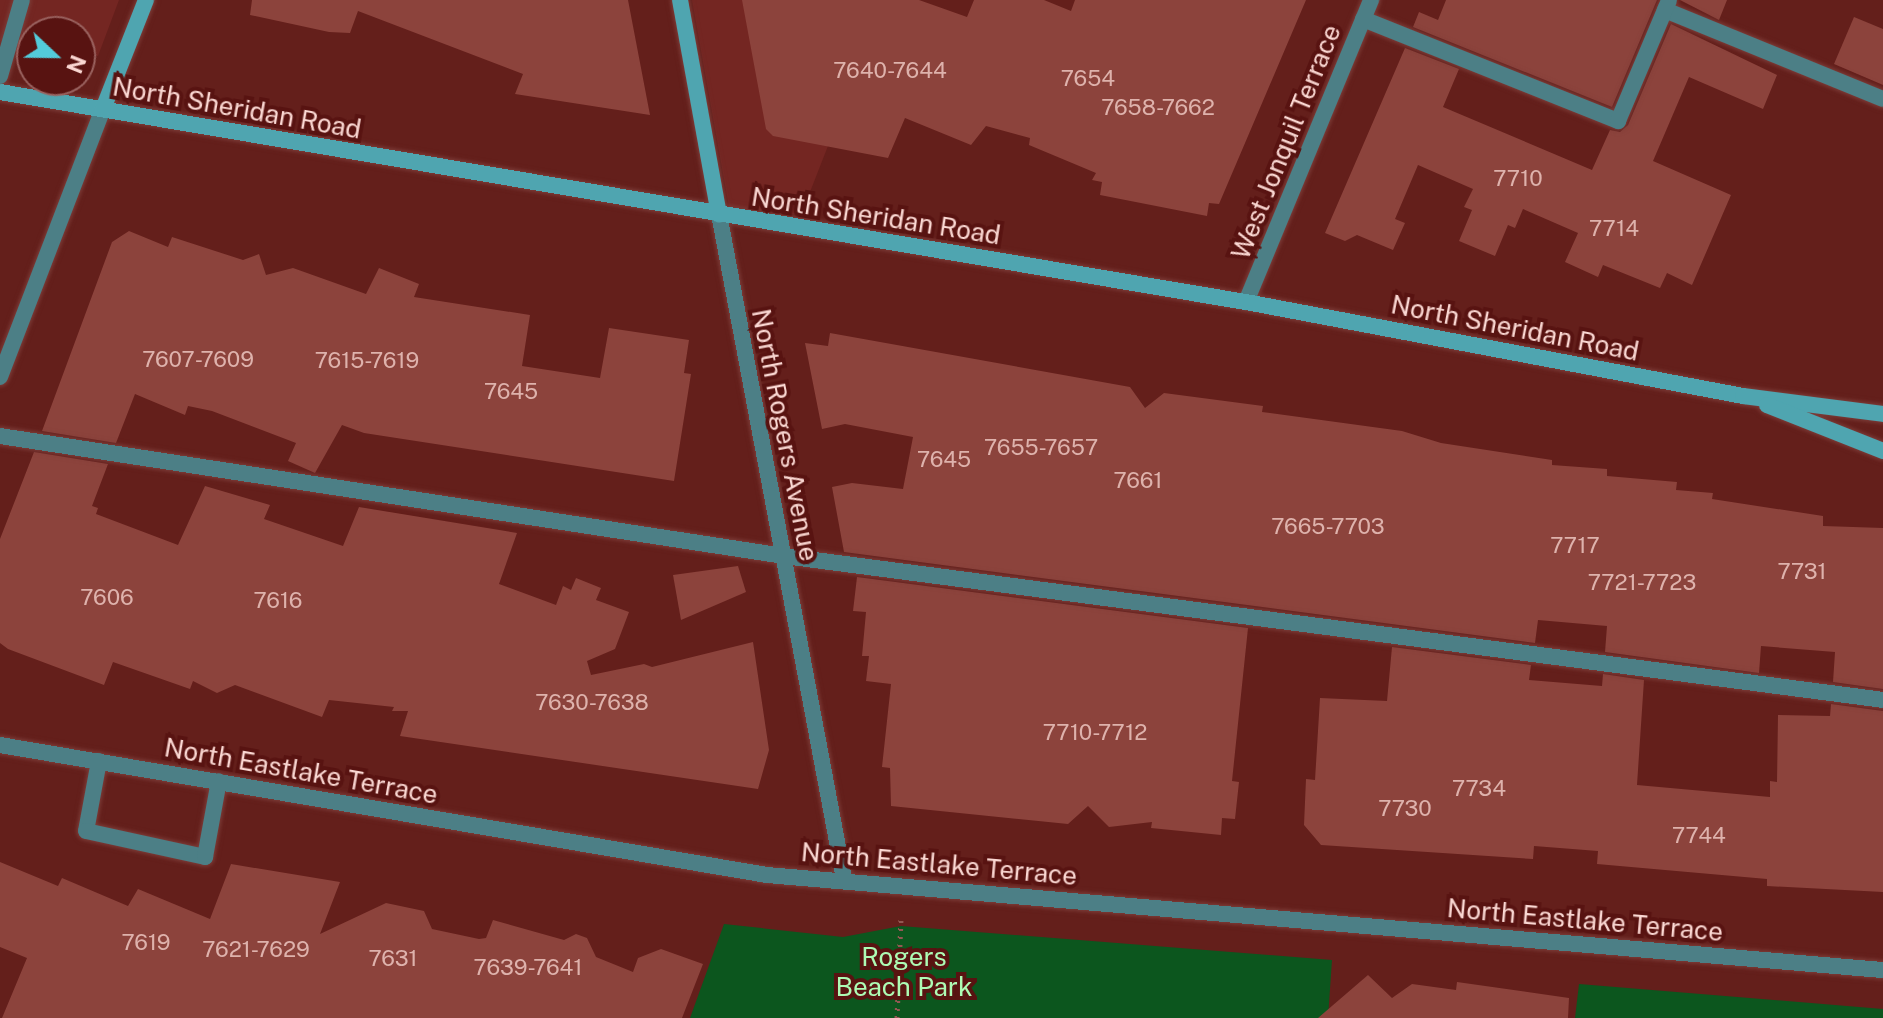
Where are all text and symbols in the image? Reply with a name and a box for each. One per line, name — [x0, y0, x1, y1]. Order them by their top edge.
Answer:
north arrow — [16, 16, 96, 96]
street label: West Jonquil Terrace — [1225, 20, 1347, 264]
text: N — [61, 51, 92, 77]
house number: 7640-7644 — [833, 58, 947, 84]
house number: 7654 — [1061, 66, 1115, 92]
street label: North Sheridan Road — [110, 71, 364, 145]
house number: 7658-7662 — [1101, 95, 1215, 121]
house number: 7710 — [1493, 166, 1543, 192]
street label: North Sheridan Road — [749, 181, 1003, 251]
house number: 7714 — [1589, 216, 1639, 242]
street label: North Sheridan Road — [1388, 289, 1642, 367]
street label: North Rogers Avenue — [745, 306, 825, 564]
house number: 7607-7609 — [142, 347, 254, 373]
house number: 7615-7619 — [315, 348, 419, 374]
house number: 7645 — [484, 379, 538, 405]
house number: 7655-7657 — [984, 435, 1098, 461]
house number: 7645 — [917, 447, 971, 473]
house number: 7661 — [1114, 468, 1162, 494]
house number: 7665-7703 — [1271, 514, 1385, 540]
house number: 7717 — [1550, 533, 1600, 559]
house number: 7731 — [1777, 559, 1827, 585]
house number: 7721-7723 — [1588, 570, 1696, 596]
house number: 7606 — [80, 585, 134, 611]
house number: 7616 — [253, 588, 303, 614]
house number: 7630-7638 — [535, 690, 649, 716]
house number: 7710-7712 — [1043, 720, 1147, 746]
street label: North Eastlake Terrace — [162, 732, 440, 810]
house number: 7734 — [1452, 776, 1506, 802]
house number: 7730 — [1378, 796, 1432, 822]
house number: 7744 — [1672, 823, 1726, 849]
street label: North Eastlake Terrace — [800, 836, 1078, 892]
street label: North Eastlake Terrace — [1446, 892, 1724, 948]
house number: 7619 — [121, 930, 171, 956]
house number: 7621-7629 — [202, 937, 310, 963]
park label: Rogers Beach Park — [835, 941, 973, 1002]
house number: 7631 — [368, 946, 418, 972]
house number: 7639-7641 — [474, 955, 582, 981]

